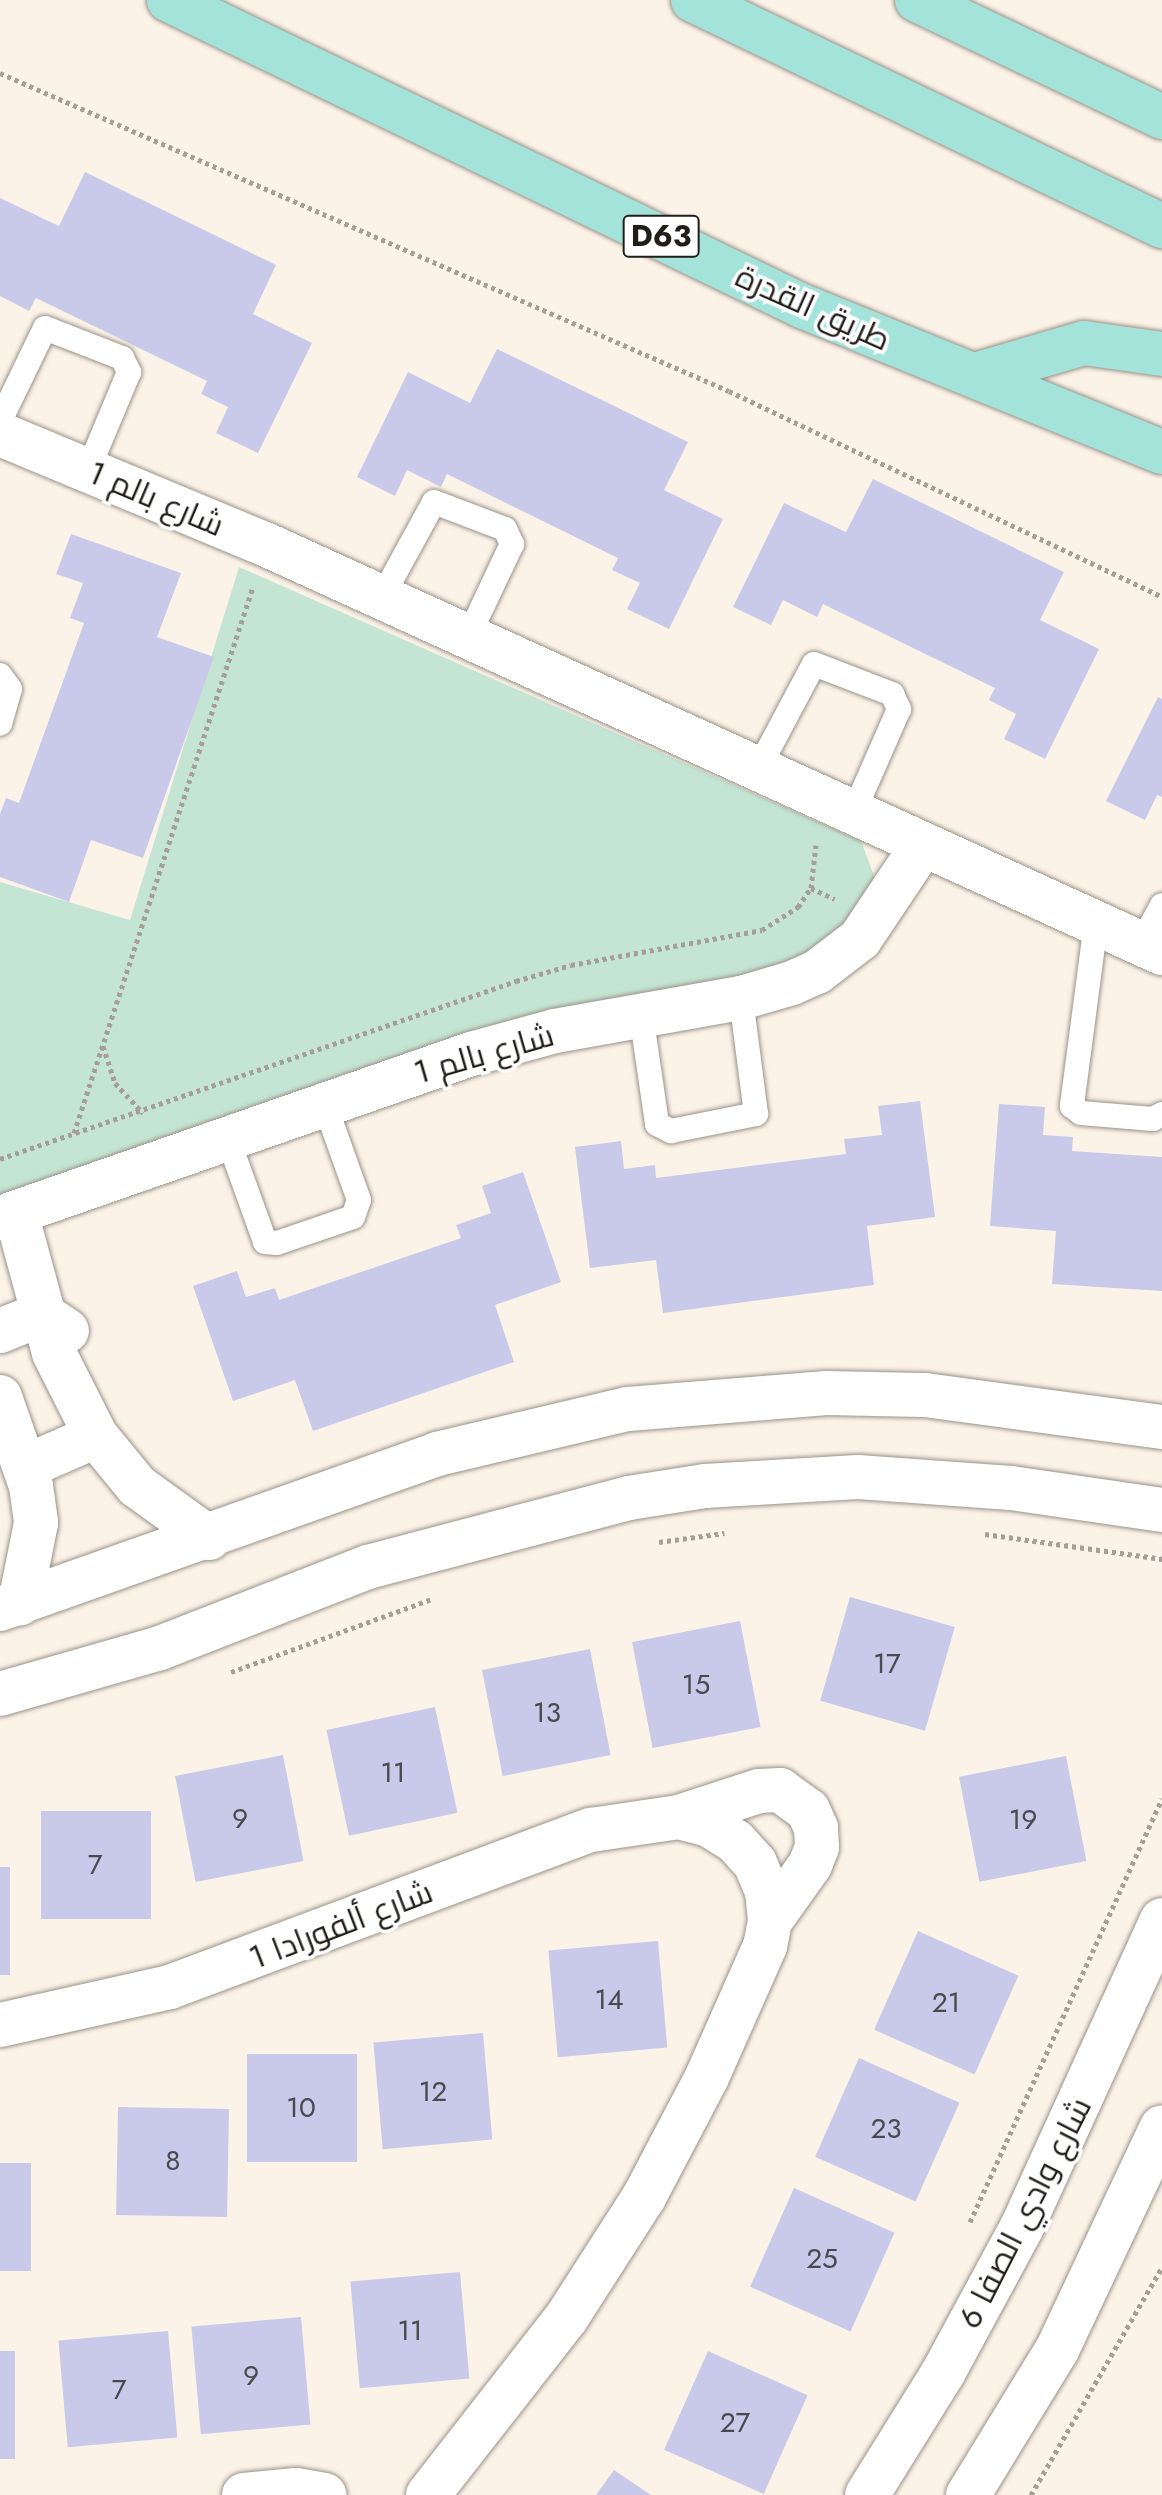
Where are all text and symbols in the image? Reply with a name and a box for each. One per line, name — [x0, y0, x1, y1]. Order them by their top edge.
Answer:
road number: D63 — [621, 210, 701, 262]
street label: طريق القدرة — [730, 257, 896, 359]
street label: شارع بالم 1 — [82, 453, 230, 545]
street label: شارع بالم 1 — [410, 1016, 558, 1092]
house number: 17 — [873, 1647, 901, 1681]
house number: 15 — [682, 1668, 710, 1702]
house number: 13 — [533, 1696, 561, 1730]
house number: 11 — [380, 1756, 406, 1790]
house number: 9 — [232, 1802, 248, 1836]
house number: 19 — [1009, 1803, 1037, 1837]
house number: 7 — [88, 1848, 102, 1882]
street label: شارع ألفورادا 1 — [244, 1872, 438, 1978]
house number: 14 — [595, 1983, 623, 2017]
house number: 21 — [932, 1986, 960, 2020]
house number: 12 — [419, 2075, 447, 2109]
house number: 10 — [286, 2091, 316, 2125]
street label: شارع وادي الصفا 6 — [950, 2091, 1100, 2335]
house number: 23 — [870, 2112, 902, 2146]
house number: 8 — [165, 2144, 181, 2178]
house number: 25 — [806, 2242, 838, 2276]
house number: 11 — [397, 2314, 423, 2348]
house number: 9 — [243, 2359, 259, 2393]
house number: 7 — [112, 2373, 126, 2407]
house number: 27 — [720, 2406, 750, 2440]

